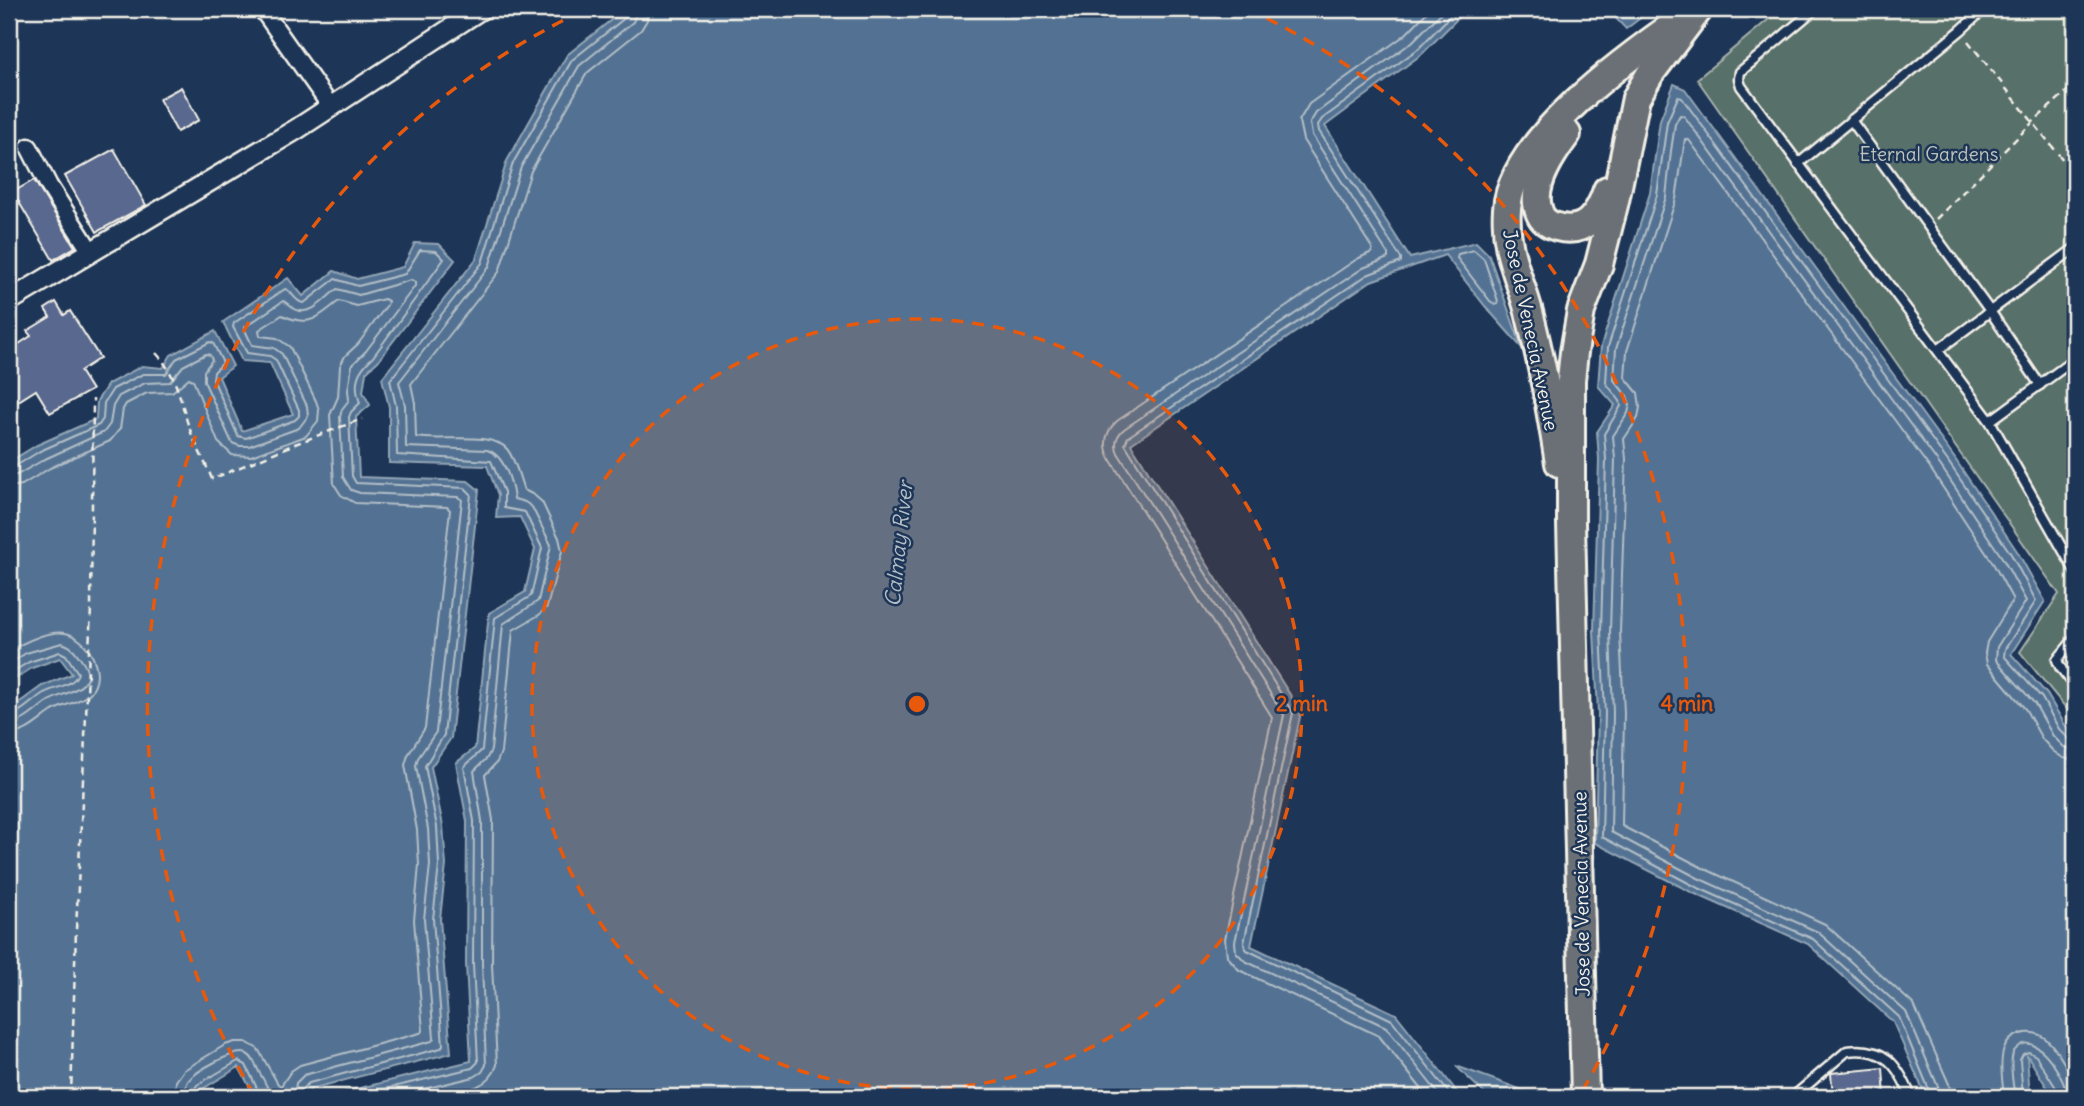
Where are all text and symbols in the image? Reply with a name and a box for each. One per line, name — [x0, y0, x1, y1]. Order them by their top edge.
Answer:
park label: Eternal Gardens — [1860, 142, 1998, 166]
street label: Jose de Venecia Avenue — [1498, 227, 1564, 433]
water label: Calmay River — [879, 478, 919, 608]
text: 2 min — [1276, 690, 1328, 717]
text: 4 min — [1661, 690, 1713, 717]
centre of rings — [905, 692, 929, 716]
street label: Jose de Venecia Avenue — [1567, 791, 1595, 997]

